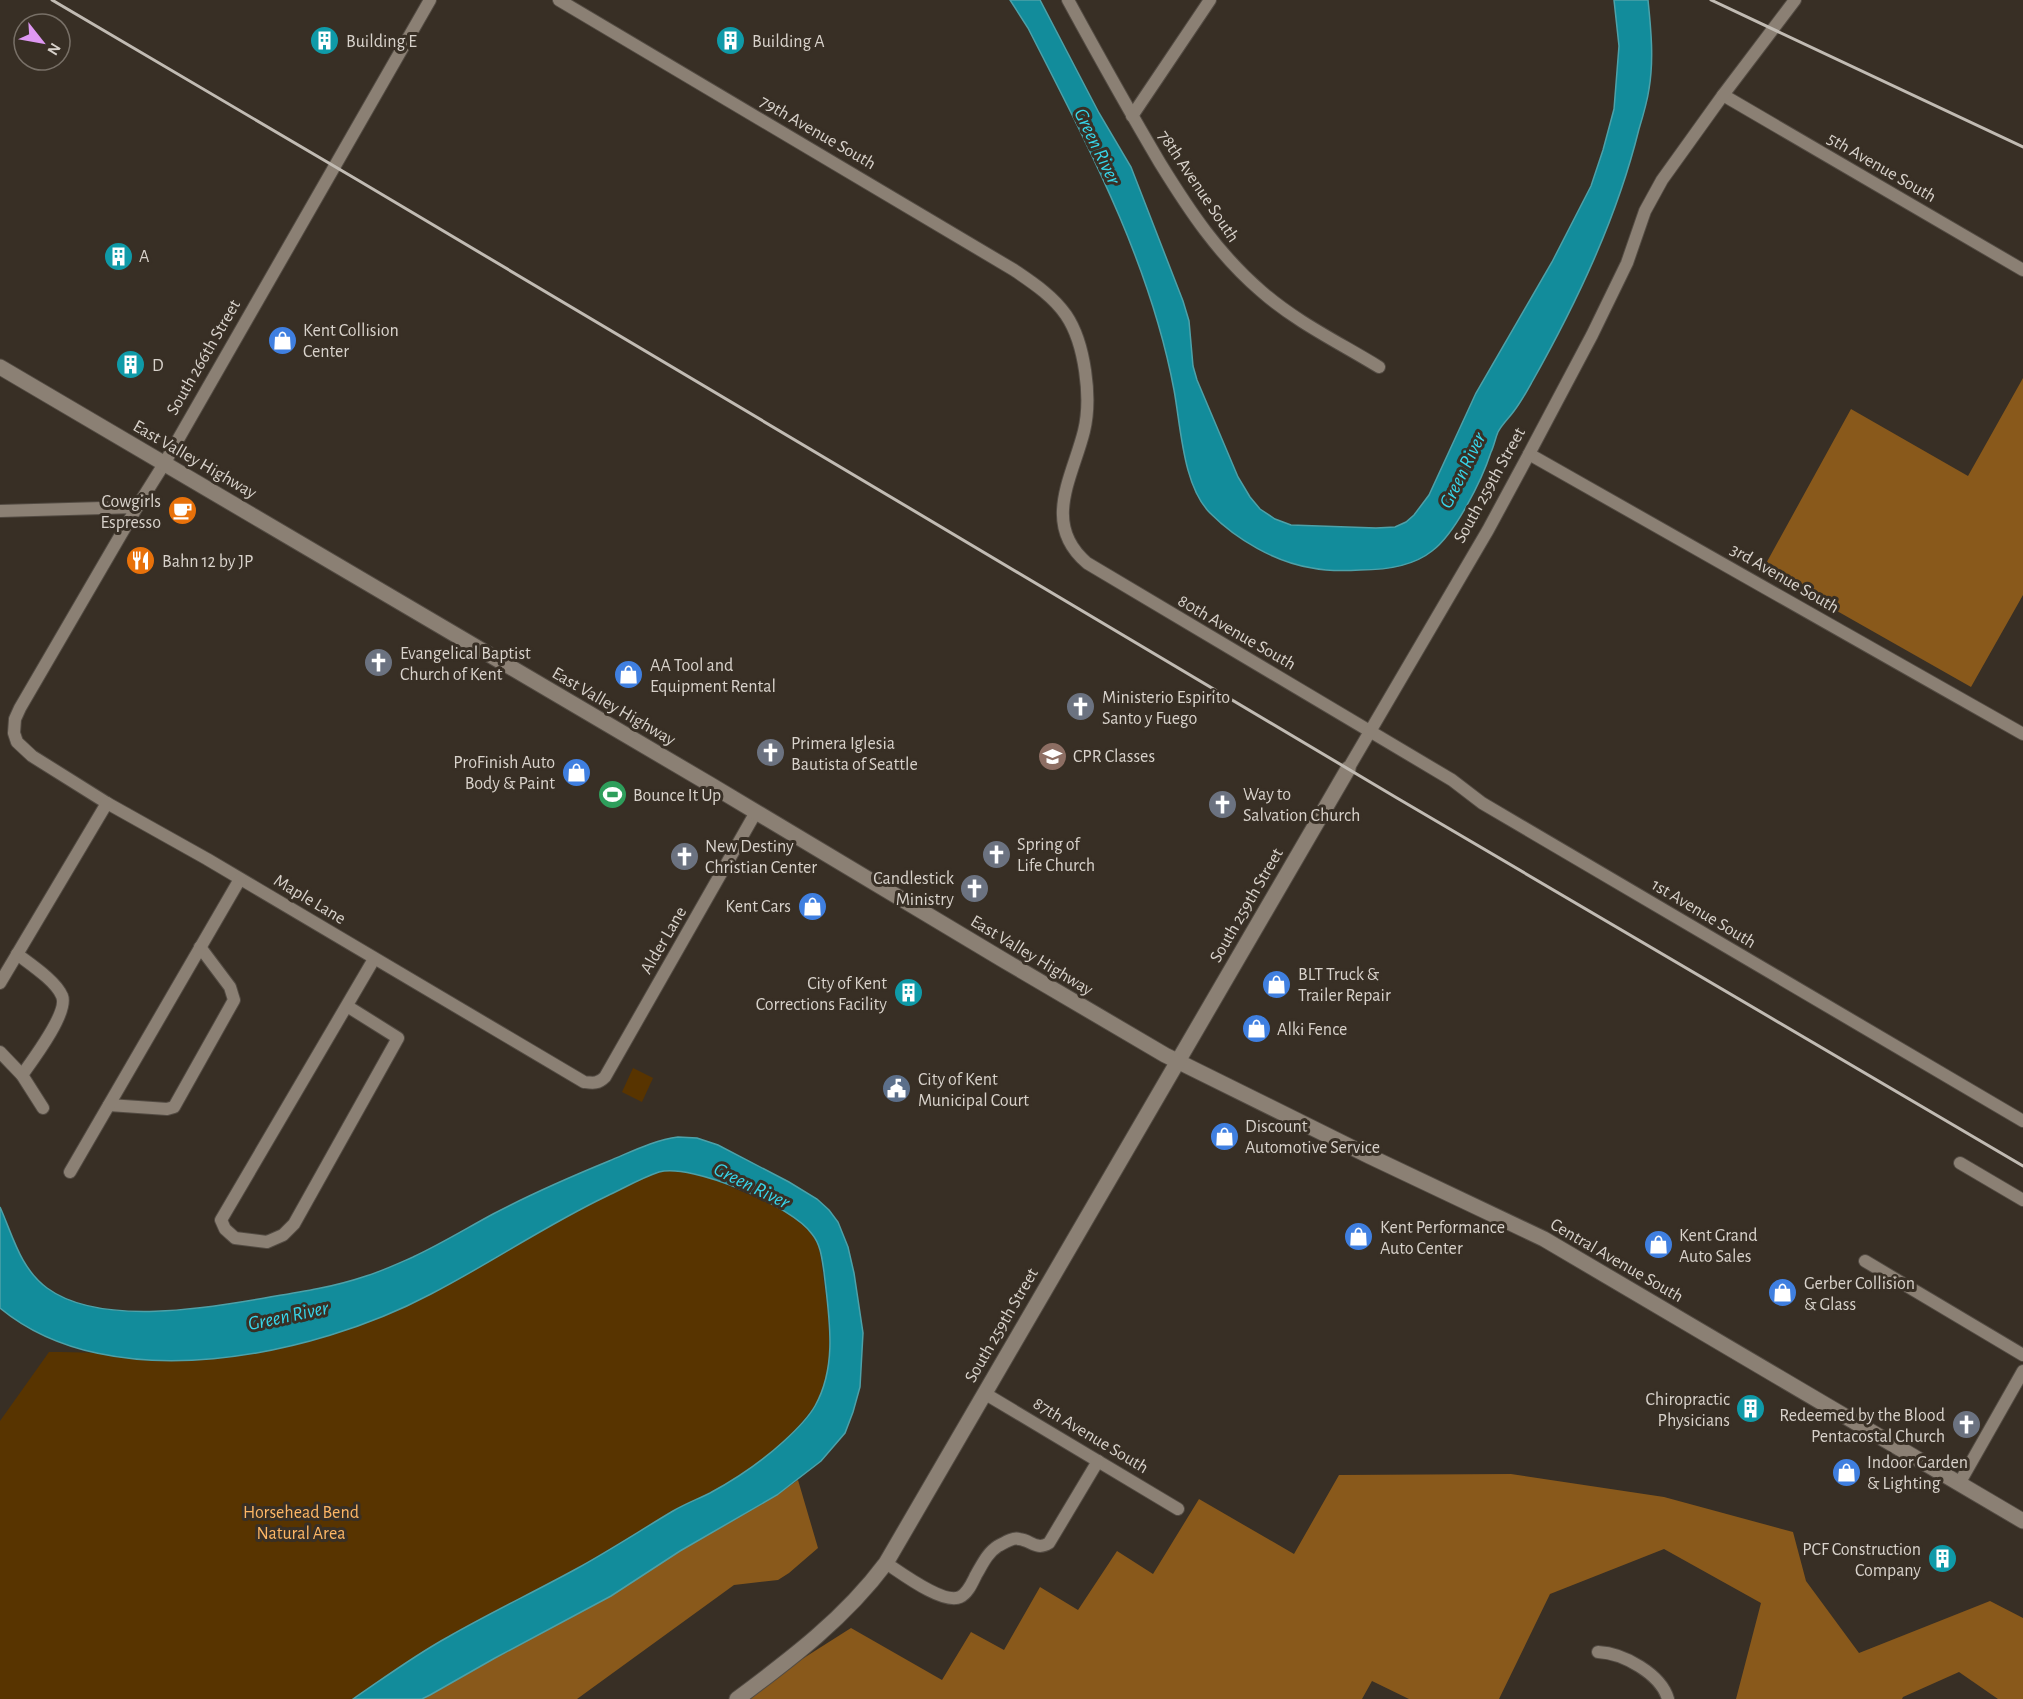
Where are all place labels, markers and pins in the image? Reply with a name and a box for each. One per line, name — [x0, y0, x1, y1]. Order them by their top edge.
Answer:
building icon: Building E — [309, 25, 341, 57]
building icon: Building A — [715, 25, 747, 57]
place label: Building E — [346, 33, 417, 51]
place label: Building A — [752, 33, 825, 51]
building icon: A — [102, 240, 134, 272]
place label: A — [139, 248, 150, 266]
place label: Kent Collision Center — [303, 322, 399, 361]
shop icon: Kent Collision Center — [266, 324, 298, 356]
building icon: D — [115, 349, 147, 381]
place label: D — [152, 357, 164, 375]
place label: Cowgirls Espresso — [100, 493, 161, 532]
cafe icon: Cowgirls Espresso — [166, 495, 198, 527]
restaurant icon: Bahn 12 by JP — [125, 545, 157, 577]
place label: Bahn 12 by JP — [162, 553, 253, 571]
place label: Evangelical Baptist Church of Kent — [400, 645, 531, 684]
church icon: Evangelical Baptist Church of Kent — [363, 647, 395, 679]
place label: AA Tool and Equipment Rental — [650, 657, 776, 696]
shop icon: AA Tool and Equipment Rental — [613, 659, 645, 691]
place label: Ministerio Espirito Santo y Fuego — [1102, 689, 1230, 728]
church icon: Ministerio Espirito Santo y Fuego — [1065, 691, 1097, 723]
place label: Primera Iglesia Bautista of Seattle — [791, 735, 918, 774]
church icon: Primera Iglesia Bautista of Seattle — [754, 737, 786, 769]
school or university icon: CPR Classes — [1036, 740, 1068, 772]
place label: CPR Classes — [1073, 748, 1155, 766]
place label: ProFinish Auto Body & Paint — [453, 754, 555, 793]
shop icon: ProFinish Auto Body & Paint — [560, 756, 592, 788]
sports icon: Bounce It Up — [596, 779, 628, 811]
place label: Way to Salvation Church — [1243, 786, 1360, 825]
place label: Bounce It Up — [633, 787, 721, 805]
church icon: Way to Salvation Church — [1206, 788, 1238, 820]
place label: Spring of Life Church — [1017, 836, 1095, 875]
place label: New Destiny Christian Center — [705, 838, 817, 877]
church icon: Spring of Life Church — [980, 838, 1012, 870]
church icon: New Destiny Christian Center — [668, 840, 700, 872]
place label: Candlestick Ministry — [873, 870, 955, 909]
church icon: Candlestick Ministry — [959, 872, 991, 904]
shop icon: Kent Cars — [796, 890, 828, 922]
place label: Kent Cars — [725, 898, 791, 916]
place label: BLT Truck & Trailer Repair — [1298, 966, 1391, 1005]
shop icon: BLT Truck & Trailer Repair — [1261, 968, 1293, 1000]
place label: City of Kent Corrections Facility — [756, 975, 887, 1014]
building icon: City of Kent Corrections Facility — [892, 977, 924, 1009]
shop icon: Alki Fence — [1240, 1013, 1272, 1045]
place label: Alki Fence — [1277, 1021, 1347, 1039]
place label: City of Kent Municipal Court — [918, 1071, 1029, 1110]
public building icon: City of Kent Municipal Court — [881, 1073, 913, 1105]
place label: Discount Automotive Service — [1245, 1118, 1380, 1157]
shop icon: Discount Automotive Service — [1208, 1120, 1240, 1152]
place label: Kent Performance Auto Center — [1380, 1219, 1505, 1258]
shop icon: Kent Performance Auto Center — [1343, 1221, 1375, 1253]
place label: Kent Grand Auto Sales — [1679, 1227, 1758, 1266]
shop icon: Kent Grand Auto Sales — [1642, 1229, 1674, 1261]
place label: Gerber Collision & Glass — [1804, 1275, 1915, 1314]
shop icon: Gerber Collision & Glass — [1767, 1277, 1799, 1309]
place label: Chiropractic Physicians — [1645, 1391, 1730, 1430]
building icon: Chiropractic Physicians — [1735, 1393, 1767, 1425]
place label: Redeemed by the Blood Pentacostal Church — [1779, 1407, 1945, 1446]
church icon: Redeemed by the Blood Pentacostal Church — [1950, 1409, 1982, 1441]
place label: Indoor Garden & Lighting — [1867, 1454, 1968, 1493]
shop icon: Indoor Garden & Lighting — [1830, 1456, 1862, 1488]
place label: PCF Construction Company — [1802, 1541, 1921, 1580]
building icon: PCF Construction Company — [1926, 1543, 1958, 1575]

